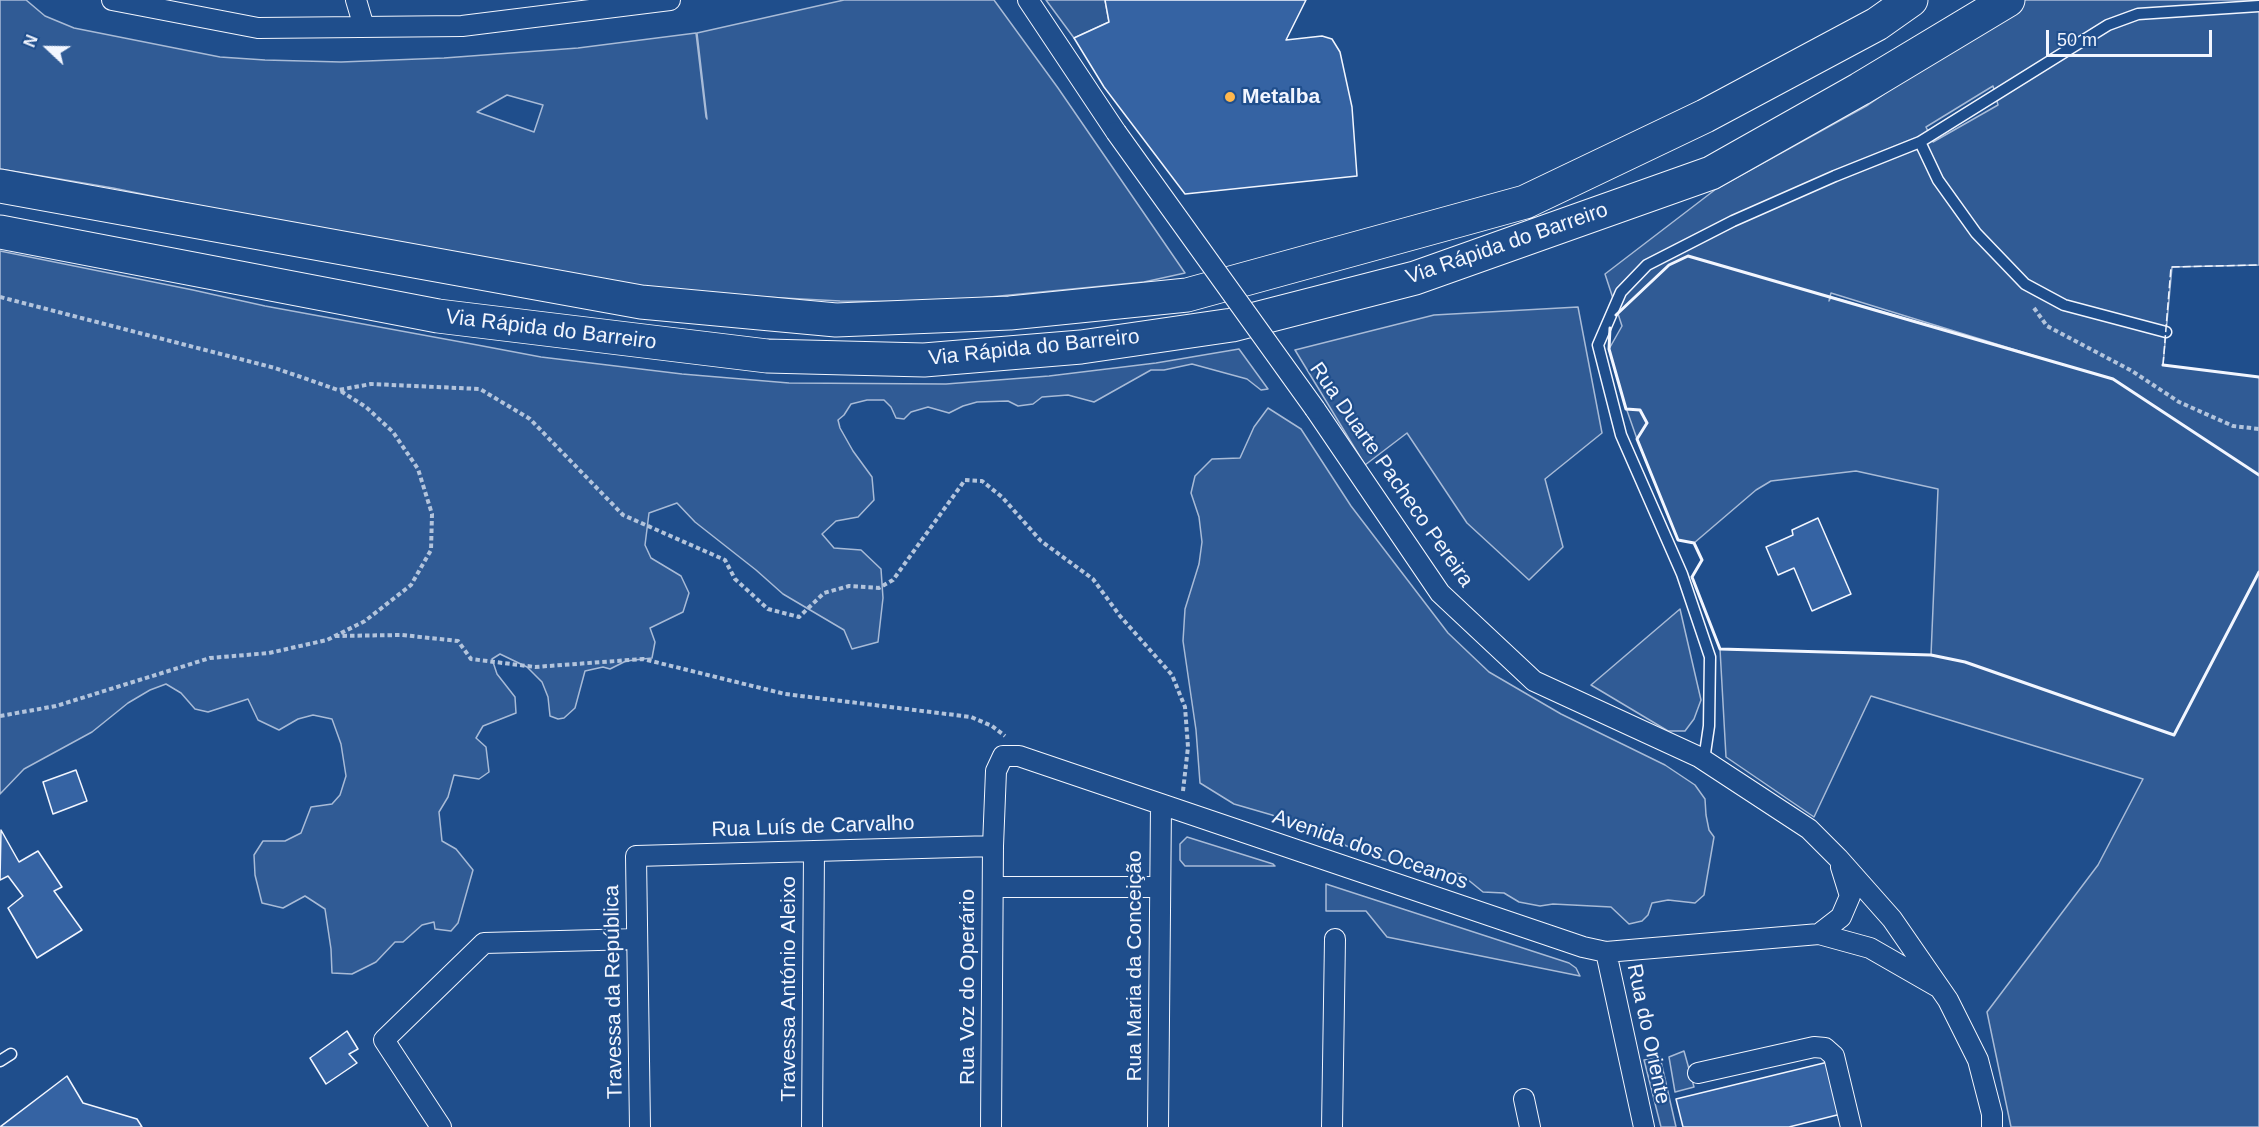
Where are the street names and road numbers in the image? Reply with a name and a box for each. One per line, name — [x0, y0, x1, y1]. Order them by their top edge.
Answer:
street label: Via Rápida do Barreiro — [1403, 198, 1611, 290]
street label: Via Rápida do Barreiro — [444, 305, 658, 355]
street label: Via Rápida do Barreiro — [927, 324, 1141, 372]
street label: Rua Duarte Pacheco Pereira — [1304, 358, 1478, 592]
street label: Avenida dos Oceanos — [1269, 805, 1471, 895]
street label: Rua Luís de Carvalho — [711, 811, 915, 843]
street label: Rua Maria da Conceição — [1122, 850, 1148, 1082]
street label: Travessa António Aleixo — [776, 876, 802, 1102]
street label: Travessa da República — [600, 885, 628, 1099]
street label: Rua Voz do Operário — [955, 889, 981, 1085]
street label: Rua do Oriente — [1621, 962, 1675, 1106]

